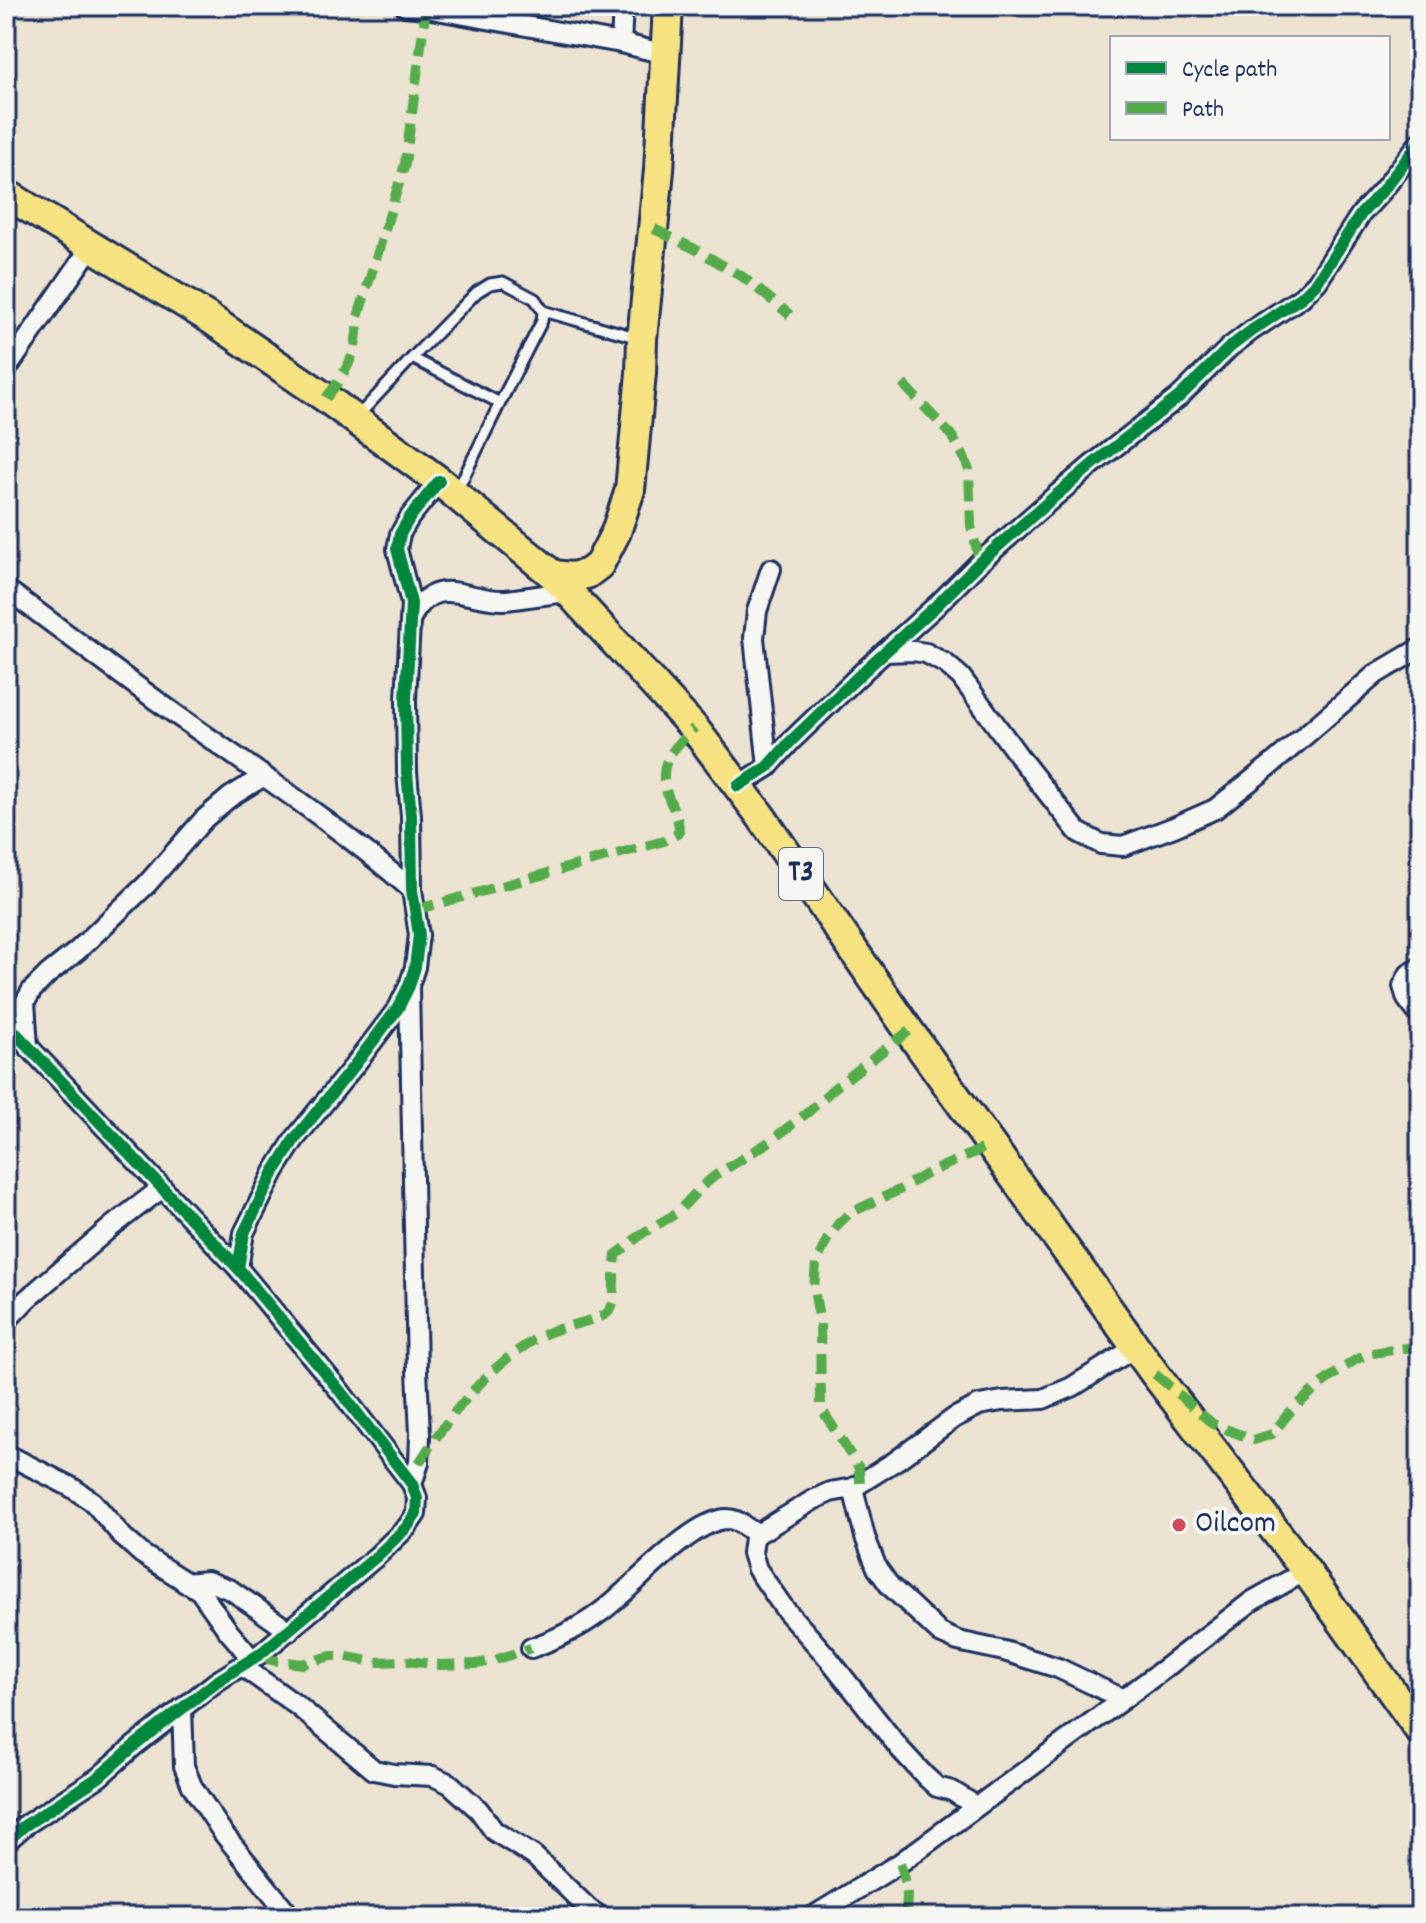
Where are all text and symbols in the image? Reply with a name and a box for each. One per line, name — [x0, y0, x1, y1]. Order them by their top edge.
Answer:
legend — [1110, 36, 1390, 140]
text: Cycle path — [1182, 54, 1277, 88]
text: Path — [1182, 94, 1224, 128]
road number: T3 — [779, 848, 823, 900]
place label: Oilcom — [1195, 1502, 1276, 1548]
marker: Oilcom — [1170, 1516, 1188, 1534]

